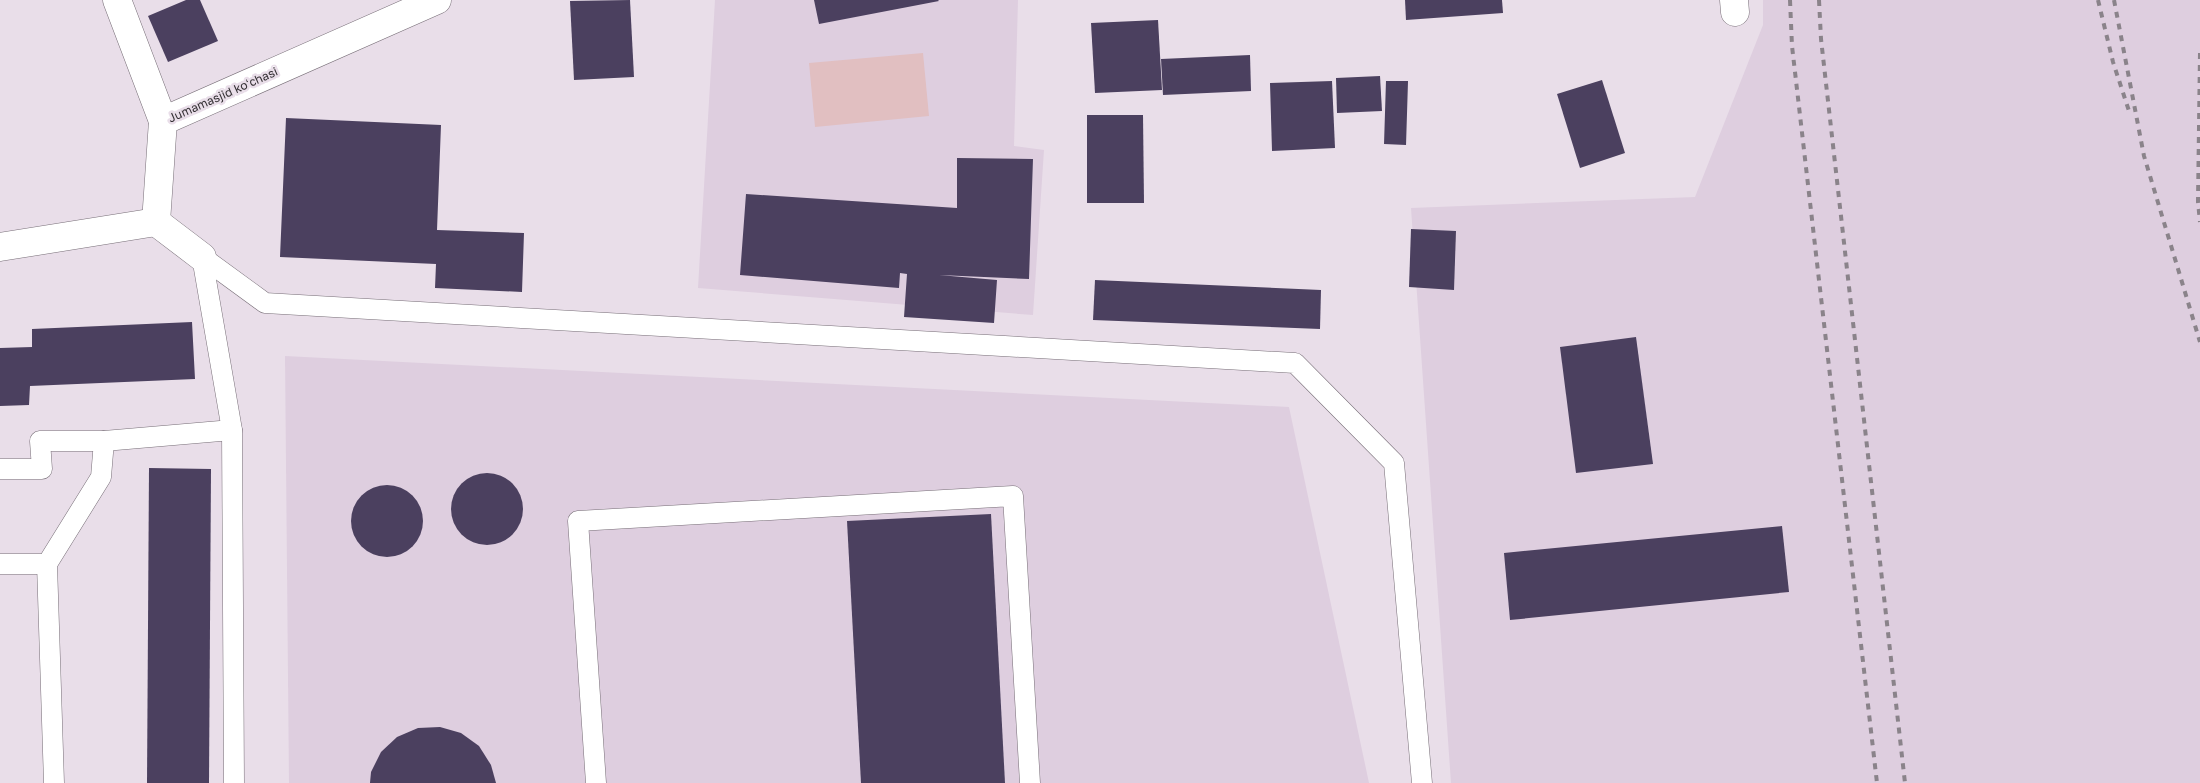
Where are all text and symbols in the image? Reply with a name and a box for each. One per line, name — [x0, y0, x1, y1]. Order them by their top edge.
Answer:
street label: Jumamasjid koʻchasi — [166, 64, 280, 126]

